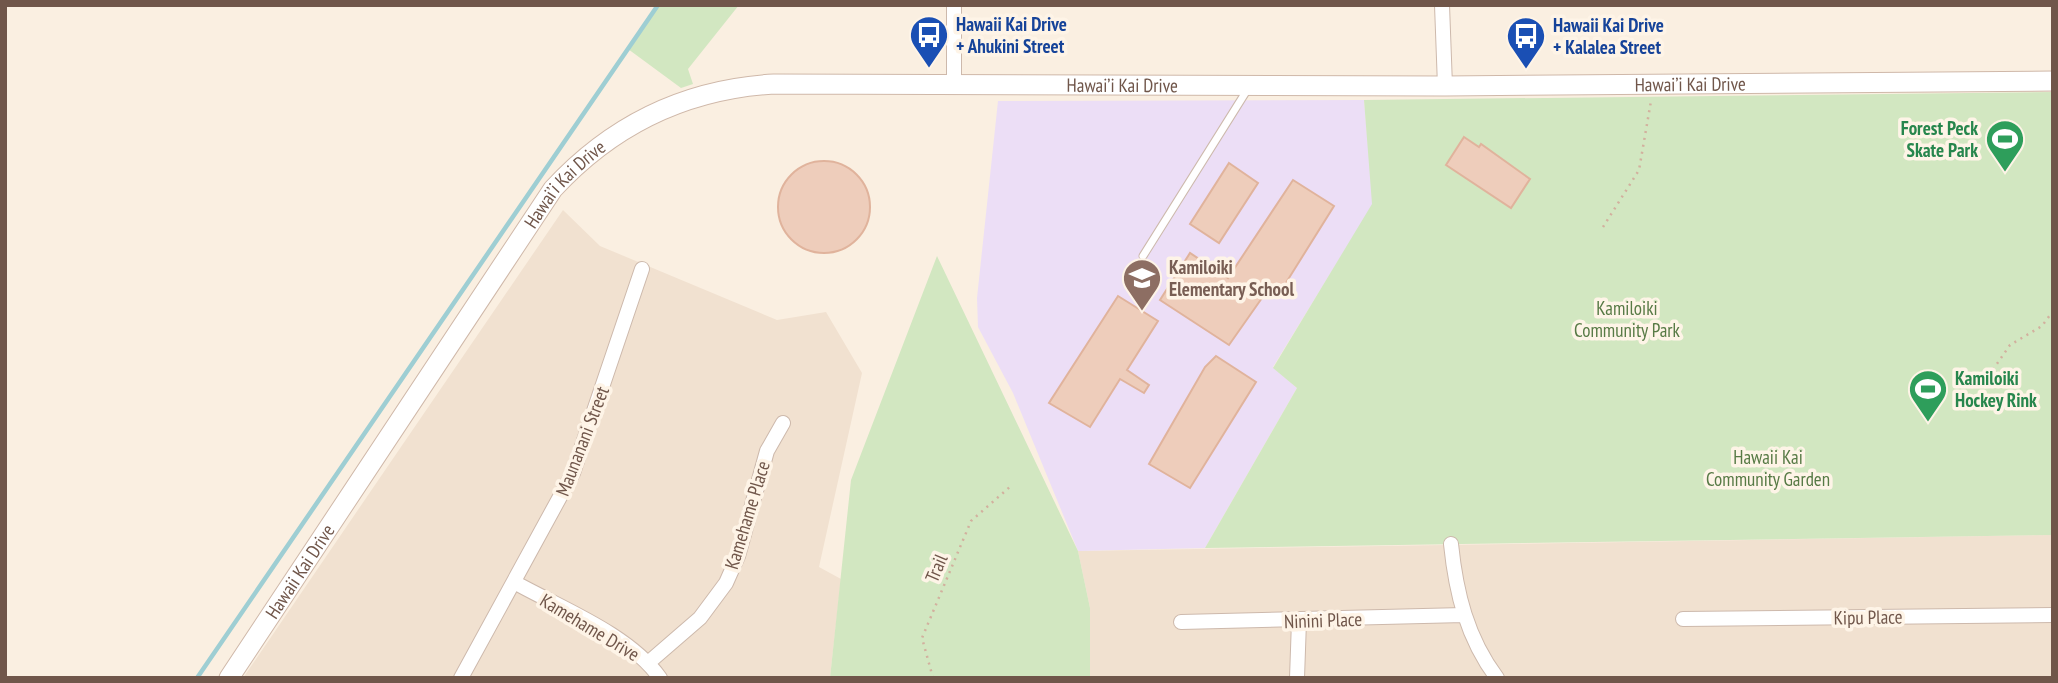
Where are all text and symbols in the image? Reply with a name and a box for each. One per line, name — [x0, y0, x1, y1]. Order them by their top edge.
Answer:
place label: Hawaii Kai Drive + Ahukini Street — [956, 12, 1067, 58]
place label: Hawaii Kai Drive + Kalalea Street — [1553, 13, 1664, 59]
bus stop icon: Hawaii Kai Drive + Ahukini Street — [908, 14, 950, 69]
bus stop icon: Hawaii Kai Drive + Kalalea Street — [1505, 15, 1547, 70]
street label: Hawai’i Kai Drive — [1635, 72, 1746, 96]
street label: Hawai’i Kai Drive — [1067, 73, 1178, 97]
place label: Forest Peck Skate Park — [1901, 116, 1978, 162]
sports icon: Forest Peck Skate Park — [1984, 118, 2026, 173]
street label: Hawai’i Kai Drive — [519, 134, 610, 233]
place label: Kamiloiki Elementary School — [1169, 255, 1294, 301]
school or university icon: Kamiloiki Elementary School — [1121, 257, 1163, 312]
park label: Kamiloiki Community Park — [1574, 296, 1681, 342]
place label: Kamiloiki Hockey Rink — [1955, 366, 2037, 412]
sports icon: Kamiloiki Hockey Rink — [1907, 368, 1949, 423]
street label: Maunanani Street — [550, 382, 614, 499]
park label: Hawaii Kai Community Garden — [1706, 445, 1830, 491]
street label: Kamehame Place — [719, 458, 775, 572]
street label: Hawaii Kai Drive — [260, 519, 340, 623]
street label: Trail — [919, 550, 953, 586]
street label: Kamehame Drive — [536, 588, 644, 666]
street label: Kipu Place — [1833, 604, 1903, 630]
street label: Ninini Place — [1284, 607, 1363, 633]

